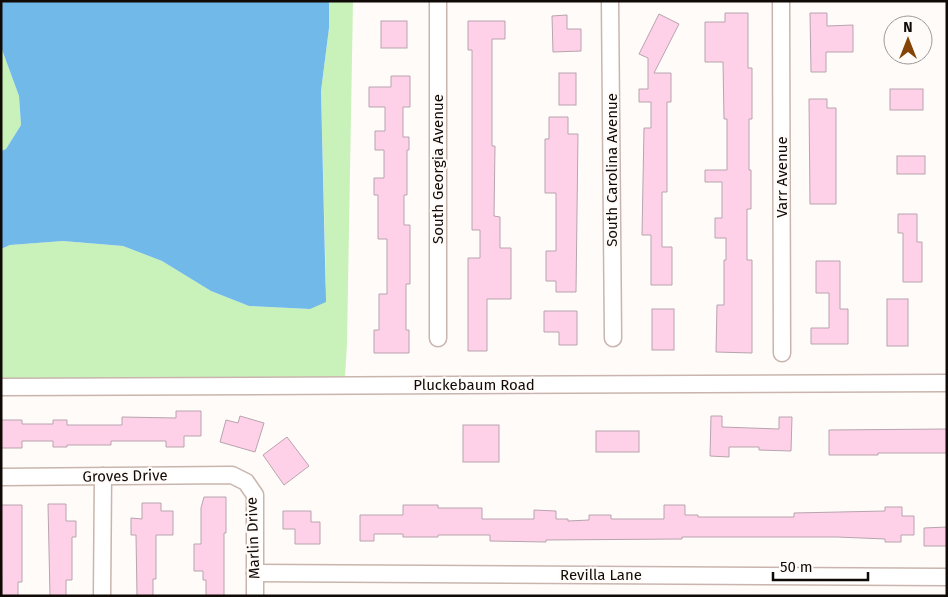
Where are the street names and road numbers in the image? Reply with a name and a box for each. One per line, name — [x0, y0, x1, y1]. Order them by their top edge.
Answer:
street label: South Carolina Avenue — [603, 93, 621, 247]
street label: South Georgia Avenue — [429, 94, 447, 244]
street label: Varr Avenue — [773, 136, 791, 218]
street label: Pluckebaum Road — [413, 376, 535, 394]
street label: Groves Drive — [82, 466, 168, 486]
street label: Marlin Drive — [243, 497, 263, 579]
street label: Revilla Lane — [560, 566, 642, 584]

